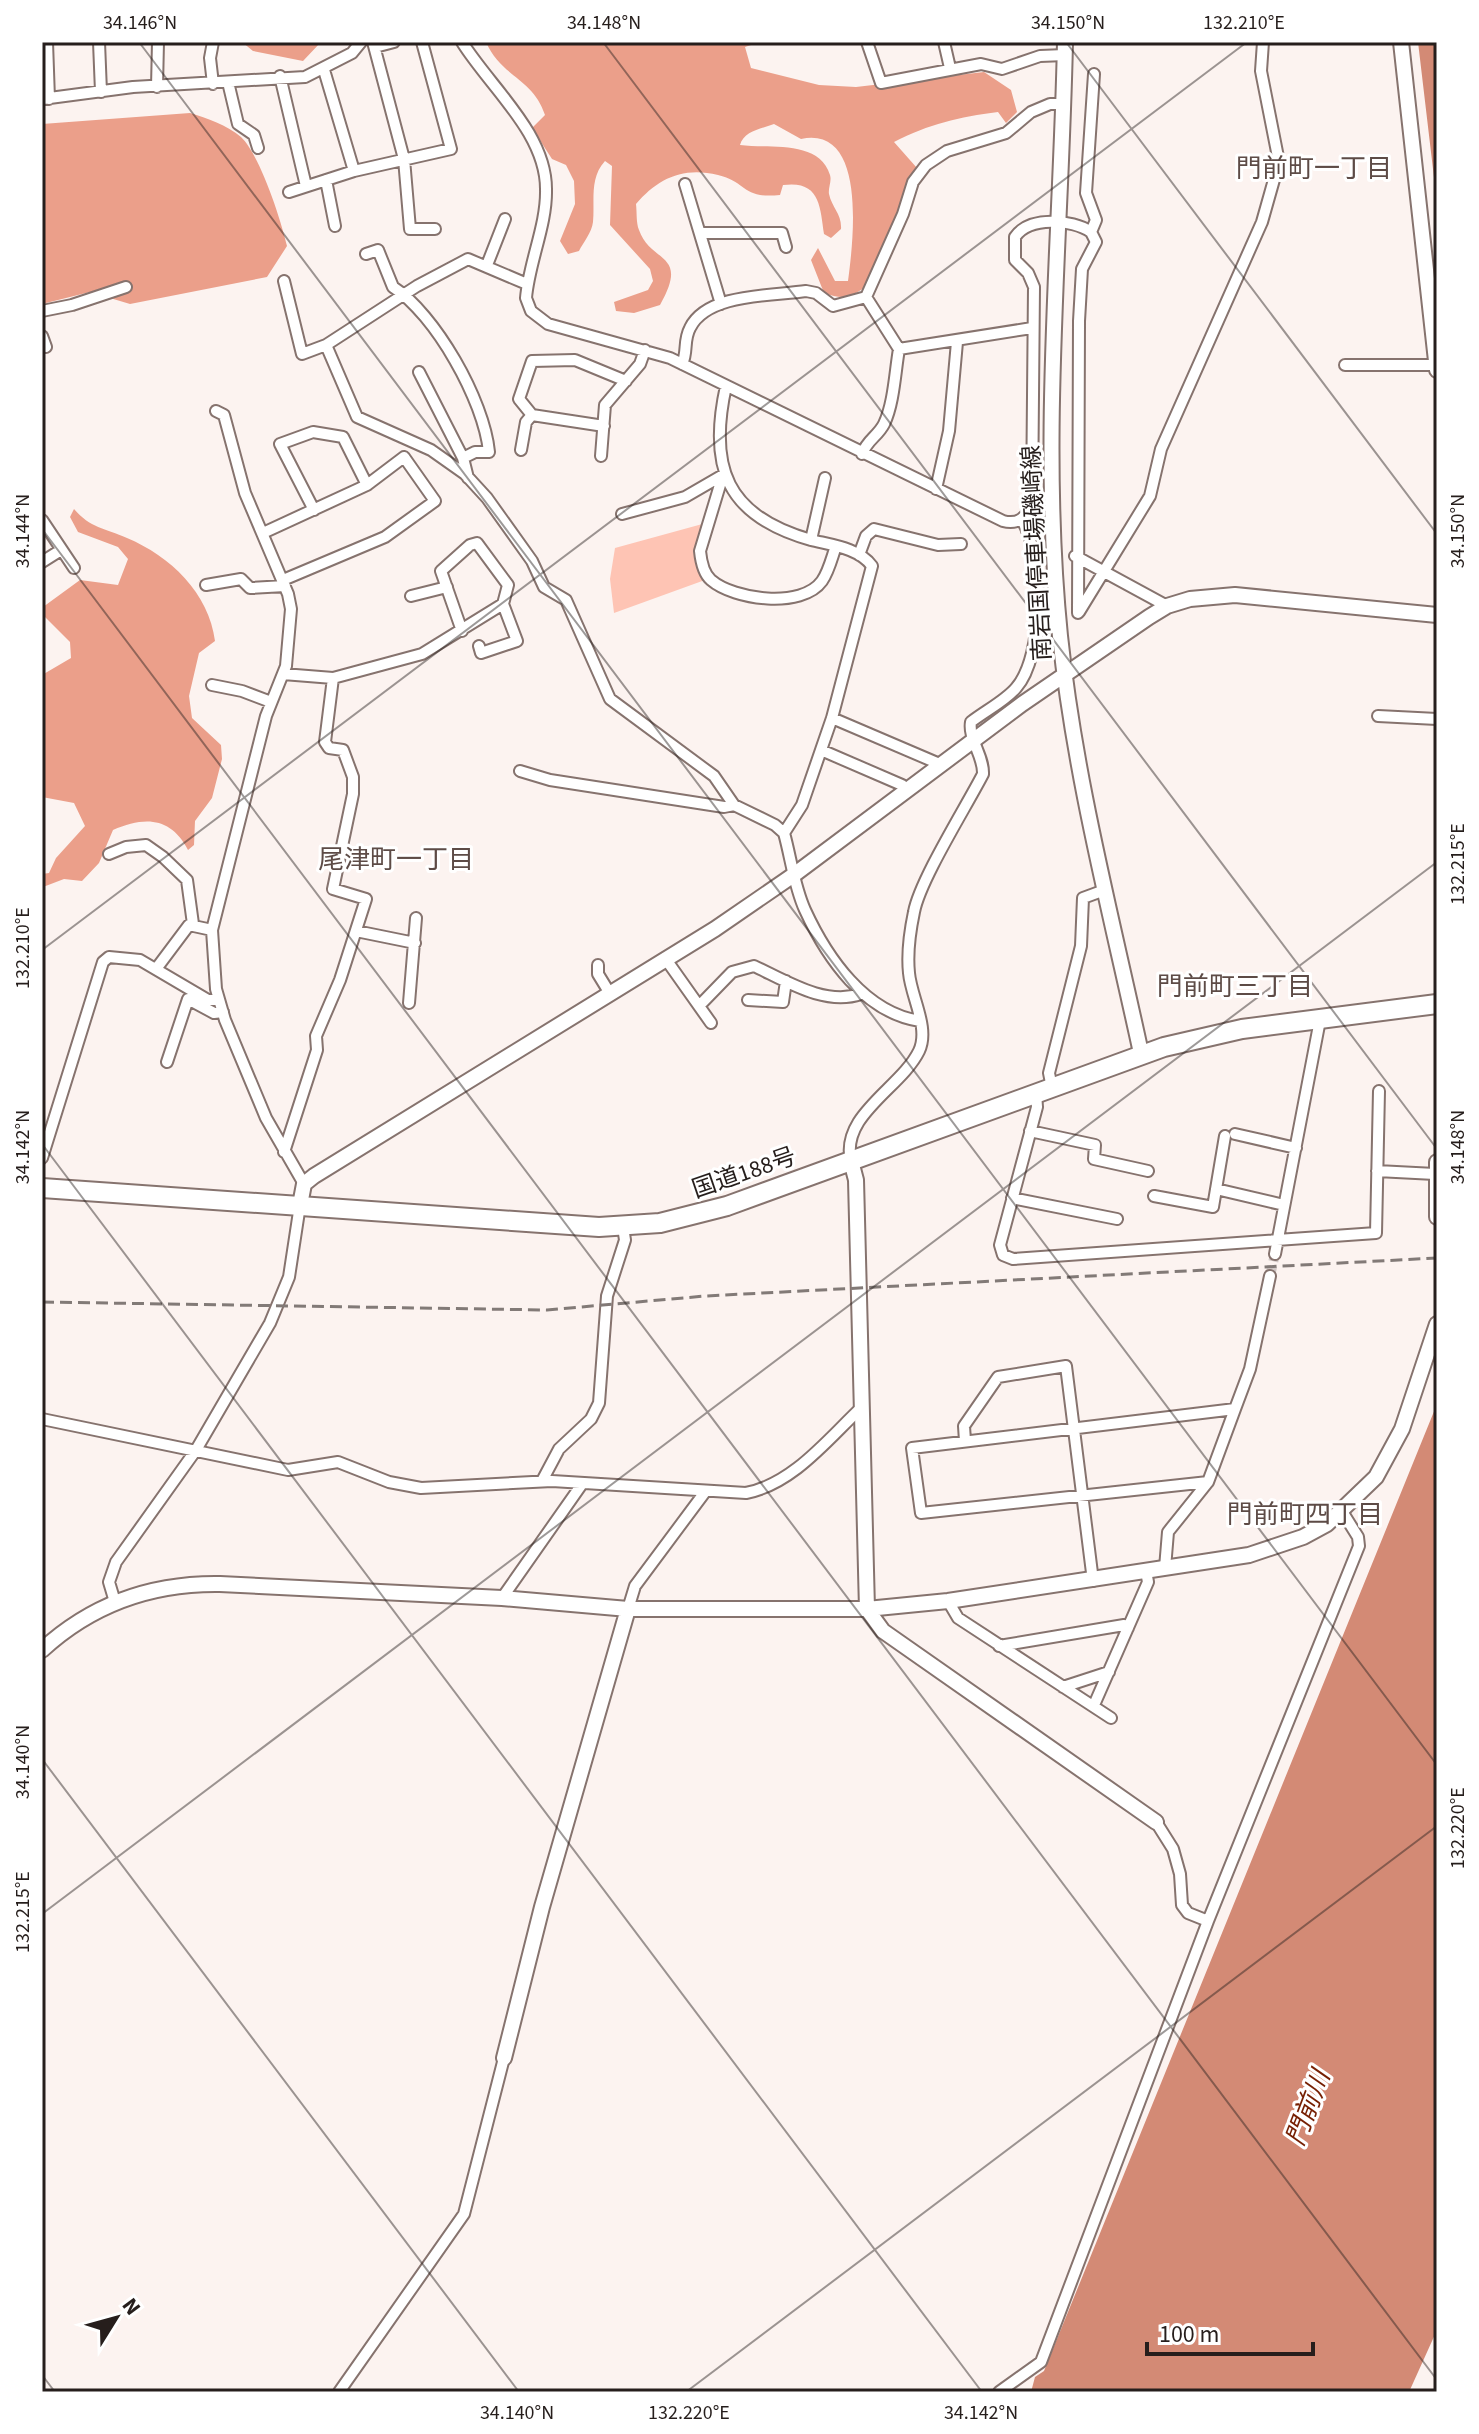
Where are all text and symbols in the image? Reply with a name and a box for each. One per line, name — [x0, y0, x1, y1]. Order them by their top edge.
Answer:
text: 34.146°N — [103, 9, 177, 37]
text: 34.148°N — [567, 9, 641, 37]
text: 34.150°N — [1031, 9, 1105, 37]
text: 132.210°E — [1203, 9, 1285, 37]
district label: 門前町一丁目 — [1236, 150, 1392, 187]
street label: 南岩国停車場磯崎線 — [1014, 444, 1060, 662]
text: 34.144°N — [9, 494, 37, 568]
text: 34.150°N — [1444, 494, 1472, 568]
text: 132.215°E — [1444, 823, 1472, 905]
district label: 尾津町一丁目 — [318, 841, 474, 878]
text: 132.210°E — [9, 907, 37, 989]
district label: 門前町三丁目 — [1157, 968, 1313, 1005]
text: 34.142°N — [9, 1110, 37, 1184]
text: 34.148°N — [1444, 1110, 1472, 1184]
street label: 国道188号 — [687, 1139, 801, 1207]
district label: 門前町四丁目 — [1227, 1496, 1383, 1533]
text: 34.140°N — [9, 1725, 37, 1799]
text: 132.220°E — [1444, 1787, 1472, 1869]
text: 132.215°E — [9, 1871, 37, 1953]
water label: 門前川 — [1277, 2062, 1340, 2151]
north arrow — [76, 2278, 156, 2358]
text: N — [114, 2291, 148, 2322]
scale bar — [1147, 2306, 1313, 2356]
text: 100 m — [1159, 2317, 1219, 2352]
text: 34.140°N — [480, 2399, 554, 2427]
text: 132.220°E — [648, 2399, 730, 2427]
text: 34.142°N — [944, 2399, 1018, 2427]

